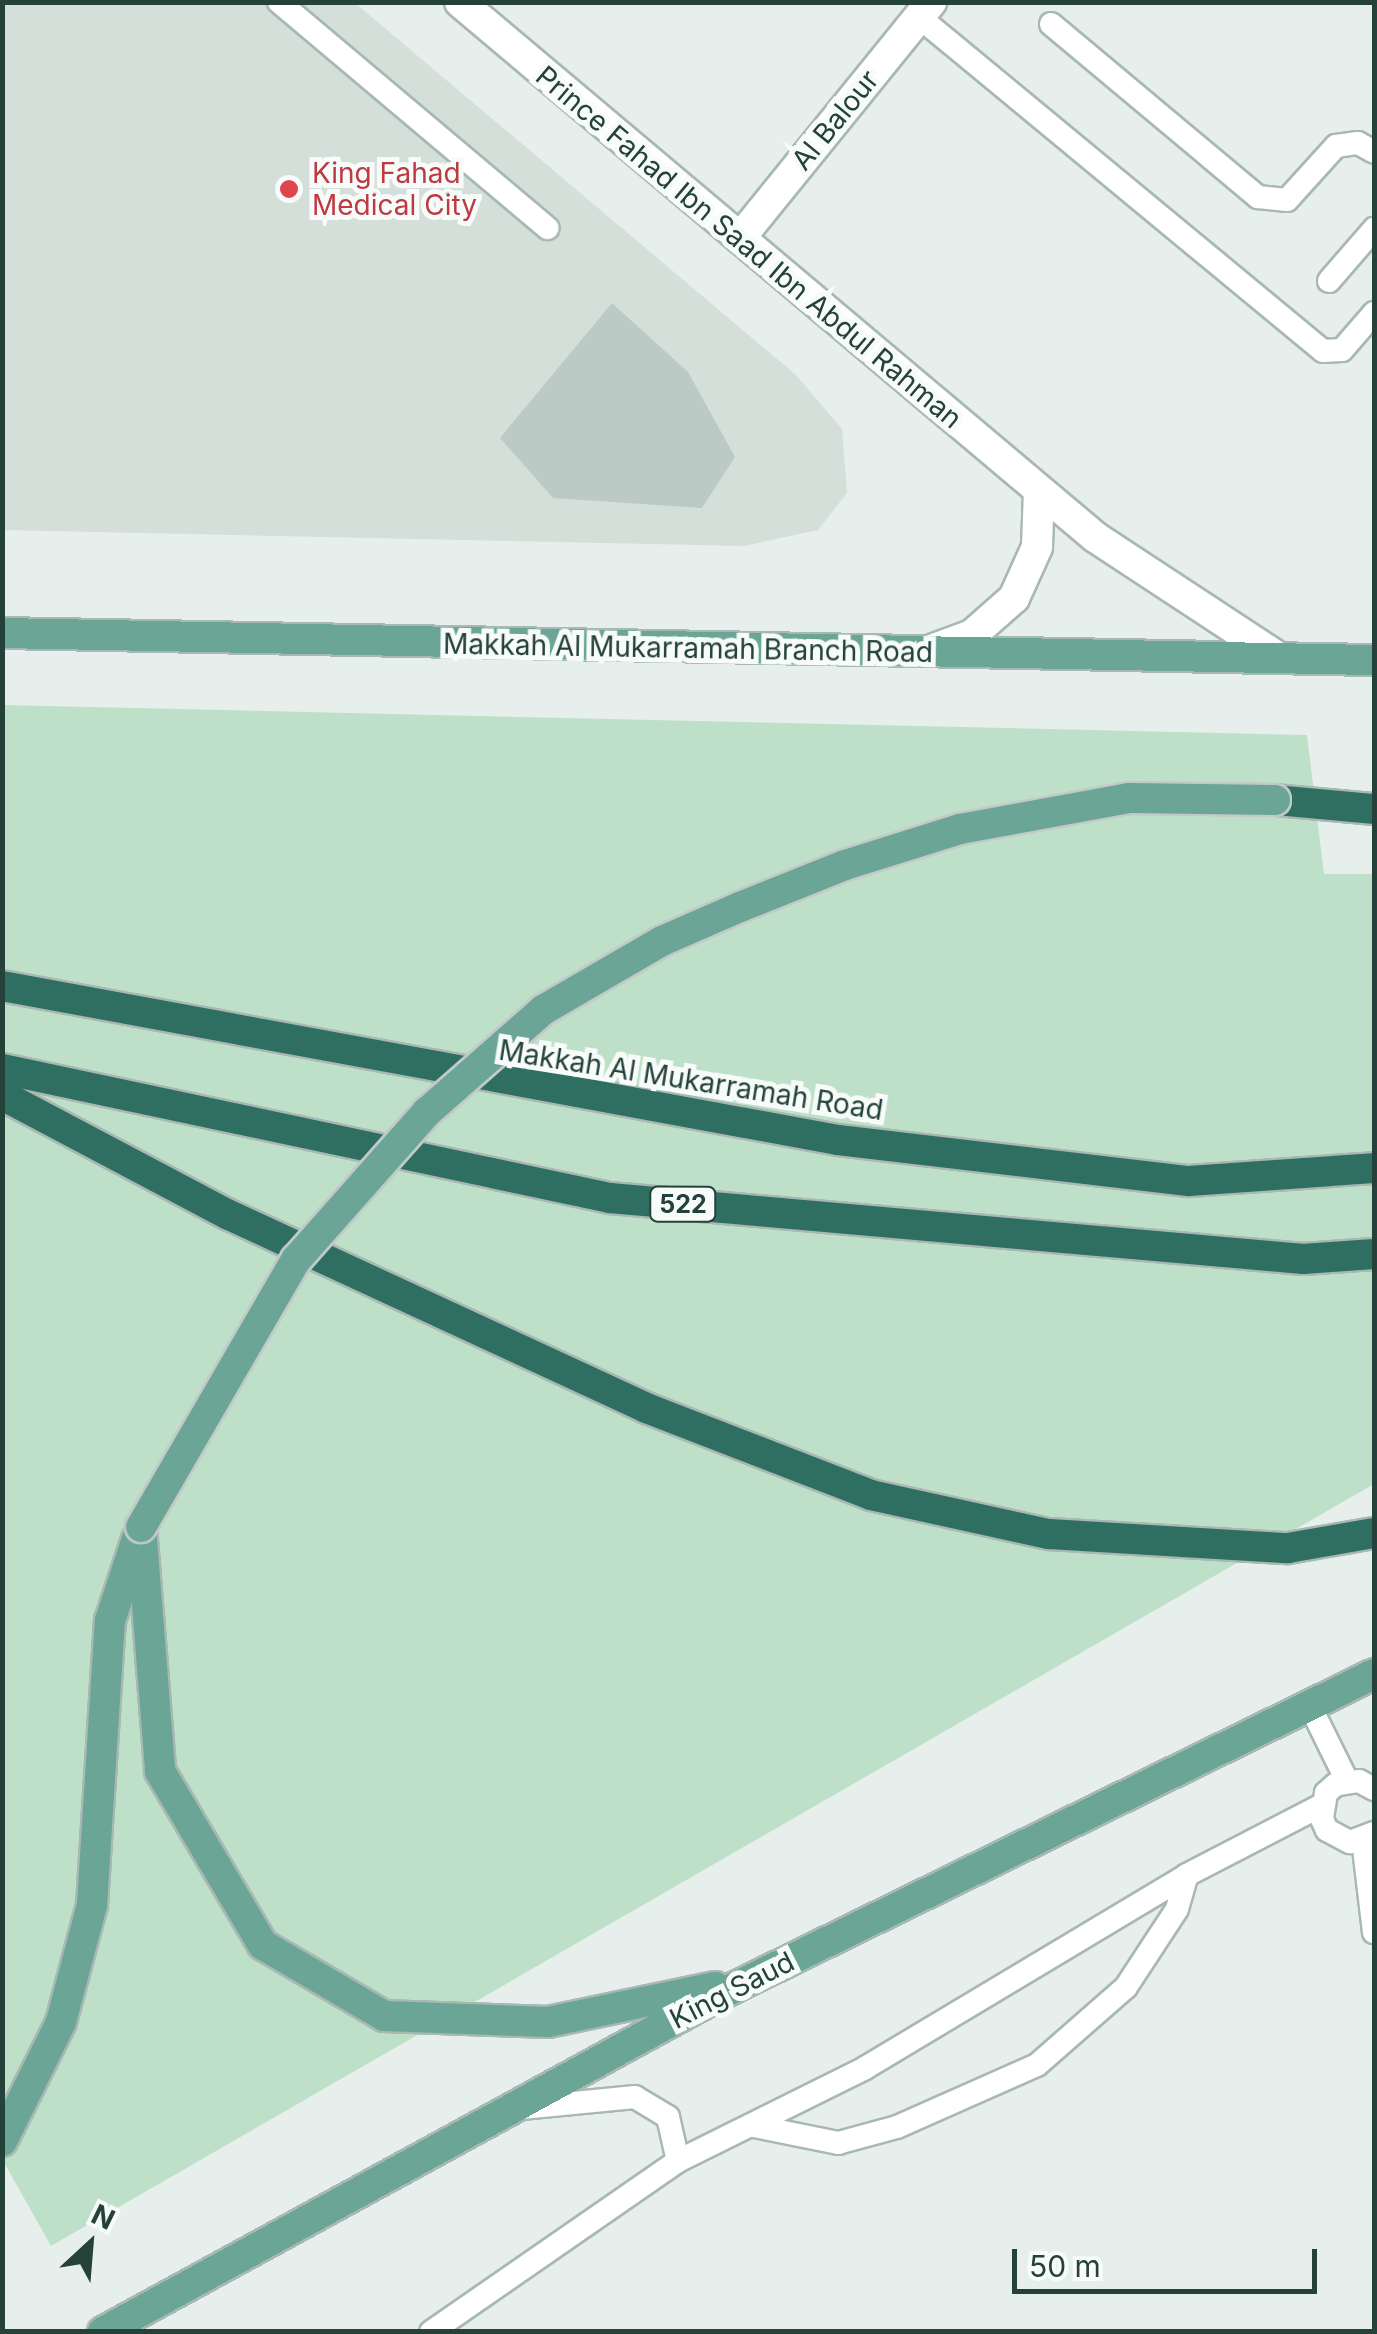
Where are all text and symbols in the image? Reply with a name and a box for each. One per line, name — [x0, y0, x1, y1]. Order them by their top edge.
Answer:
street label: Prince Fahad Ibn Saad Ibn Abdul Rahman — [529, 59, 969, 435]
street label: Al Balour — [785, 63, 885, 177]
place label: King Fahad Medical City — [312, 156, 477, 222]
marker: King Fahad Medical City — [276, 176, 302, 202]
street label: Makkah Al Mukarramah Branch Road — [443, 627, 933, 669]
street label: Makkah Al Mukarramah Road — [497, 1033, 885, 1127]
road number: 522 — [648, 1184, 718, 1224]
street label: King Saud — [664, 1944, 800, 2036]
north arrow — [40, 2194, 140, 2294]
text: N — [86, 2197, 120, 2237]
scale bar — [1017, 2229, 1322, 2291]
text: 50 m — [1029, 2248, 1101, 2284]

